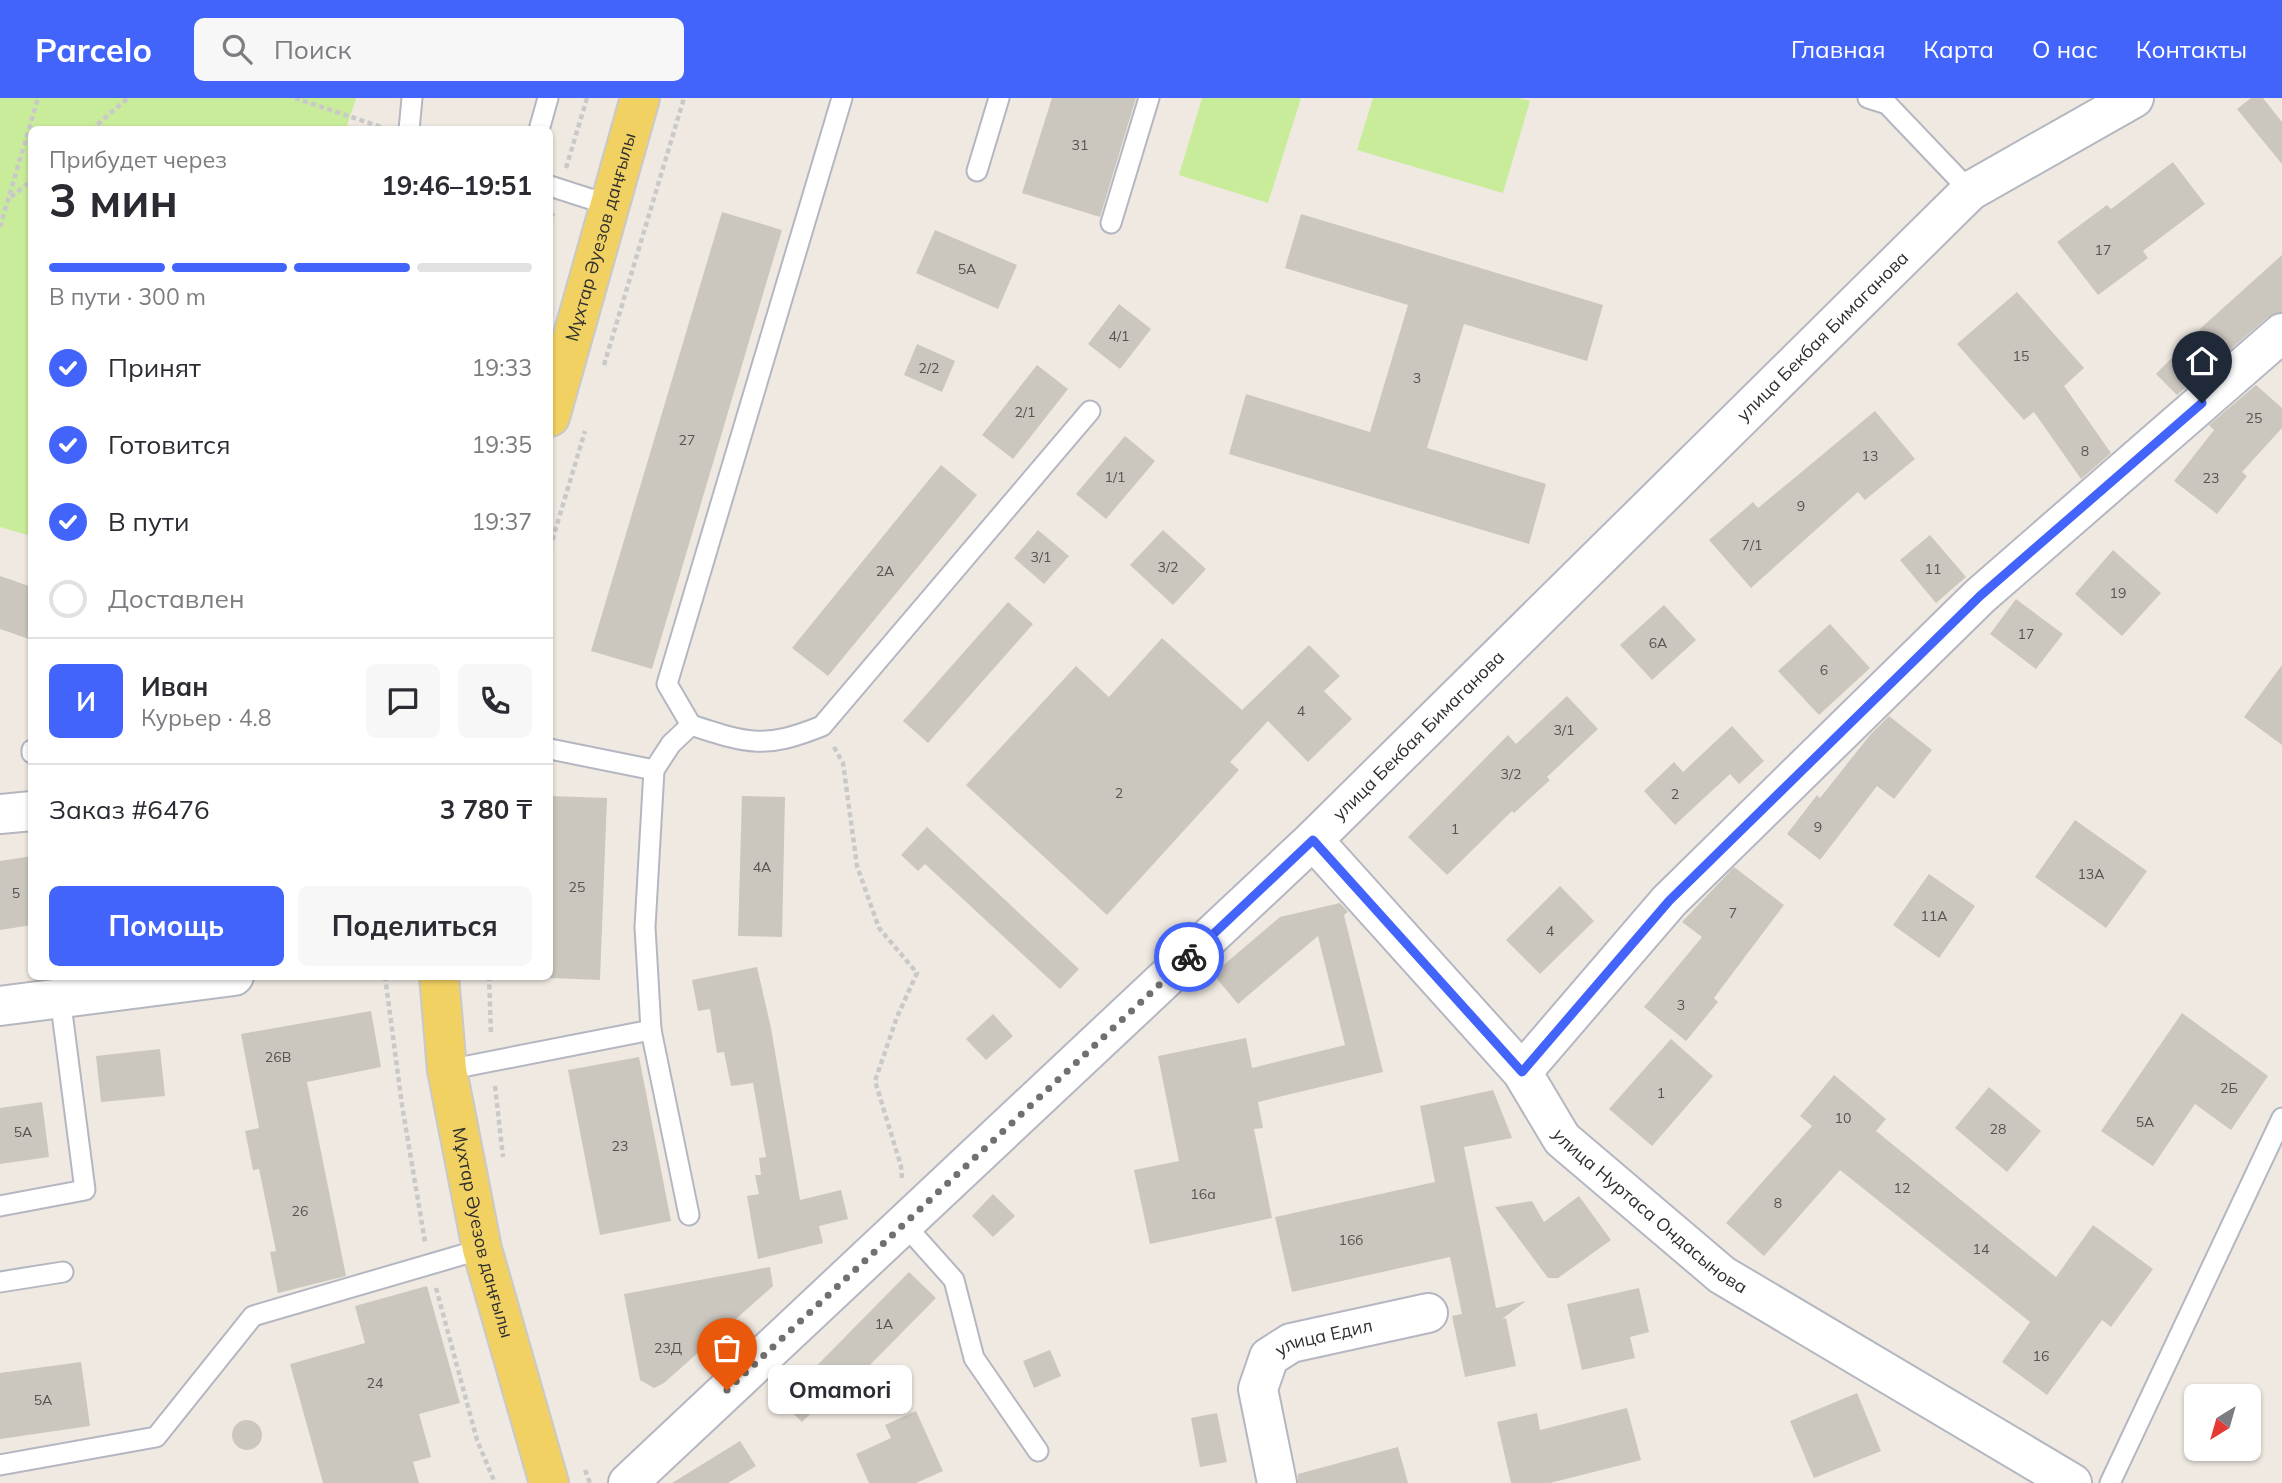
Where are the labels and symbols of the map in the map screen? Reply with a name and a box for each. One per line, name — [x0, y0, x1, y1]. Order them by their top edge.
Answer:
street label: Мұхтар Әуезов даңғылы — [560, 130, 641, 344]
house number: 31 — [1072, 136, 1088, 154]
house number: 17 — [2095, 241, 2111, 259]
street label: улица Бекбая Бимаганова — [1732, 246, 1913, 426]
house number: 5А — [958, 260, 977, 278]
house number: 4/1 — [1109, 327, 1129, 345]
pin — [2172, 331, 2232, 403]
house number: 15 — [2013, 347, 2029, 365]
house number: 2/2 — [919, 359, 939, 377]
house number: 3 — [1413, 369, 1421, 387]
house number: 2/1 — [1015, 403, 1035, 421]
house number: 25 — [2246, 409, 2262, 427]
house number: 27 — [679, 431, 695, 449]
house number: 8 — [2081, 442, 2089, 460]
house number: 13 — [1862, 447, 1878, 465]
house number: 1/1 — [1105, 468, 1125, 486]
house number: 23 — [2203, 469, 2219, 487]
house number: 9 — [1797, 497, 1805, 515]
house number: 7/1 — [1742, 536, 1762, 554]
house number: 3/1 — [1031, 548, 1051, 566]
house number: 3/2 — [1158, 558, 1178, 576]
house number: 11 — [1925, 560, 1941, 578]
house number: 2А — [876, 562, 895, 580]
house number: 19 — [2110, 584, 2126, 602]
house number: 17 — [2018, 625, 2034, 643]
house number: 6А — [1649, 634, 1668, 652]
street label: улица Бекбая Бимаганова — [1328, 645, 1509, 825]
house number: 6 — [1820, 661, 1828, 679]
house number: 4 — [1297, 702, 1306, 720]
house number: 3/1 — [1554, 721, 1574, 739]
house number: 3/2 — [1501, 765, 1521, 783]
house number: 2 — [1115, 784, 1123, 802]
house number: 2 — [1671, 785, 1679, 803]
house number: 9 — [1814, 818, 1822, 836]
house number: 1 — [1451, 820, 1459, 838]
house number: 4А — [753, 858, 772, 876]
house number: 13А — [2077, 865, 2105, 883]
house number: 25 — [569, 878, 585, 896]
house number: 5 — [12, 884, 20, 902]
house number: 7 — [1729, 904, 1737, 922]
house number: 11А — [1920, 907, 1948, 925]
courier — [1154, 922, 1224, 992]
house number: 4 — [1546, 922, 1555, 940]
house number: 3 — [1677, 996, 1685, 1014]
house number: 26В — [265, 1048, 291, 1066]
house number: 2Б — [2220, 1079, 2238, 1097]
house number: 1 — [1657, 1084, 1665, 1102]
house number: 10 — [1835, 1109, 1851, 1127]
house number: 5А — [2136, 1113, 2155, 1131]
house number: 28 — [1990, 1120, 2006, 1138]
house number: 5А — [14, 1123, 33, 1141]
street label: улица Нуртаса Ондасынова — [1548, 1124, 1752, 1298]
street label: Мұхтар Әуезов даңғылы — [447, 1125, 519, 1341]
house number: 23 — [612, 1137, 628, 1155]
house number: 12 — [1894, 1179, 1910, 1197]
house number: 16а — [1190, 1185, 1216, 1203]
house number: 8 — [1774, 1194, 1782, 1212]
house number: 26 — [292, 1202, 308, 1220]
house number: 16б — [1339, 1231, 1363, 1249]
house number: 14 — [1973, 1240, 1990, 1258]
street label: улица Едил — [1270, 1313, 1375, 1361]
house number: 1А — [875, 1315, 894, 1333]
pin — [697, 1318, 757, 1390]
house number: 23Д — [654, 1339, 682, 1357]
house number: 16 — [2033, 1347, 2049, 1365]
callout: Omamori — [769, 1366, 912, 1414]
house number: 24 — [367, 1374, 384, 1392]
north arrow — [2184, 1384, 2261, 1461]
house number: 5А — [34, 1391, 53, 1409]

